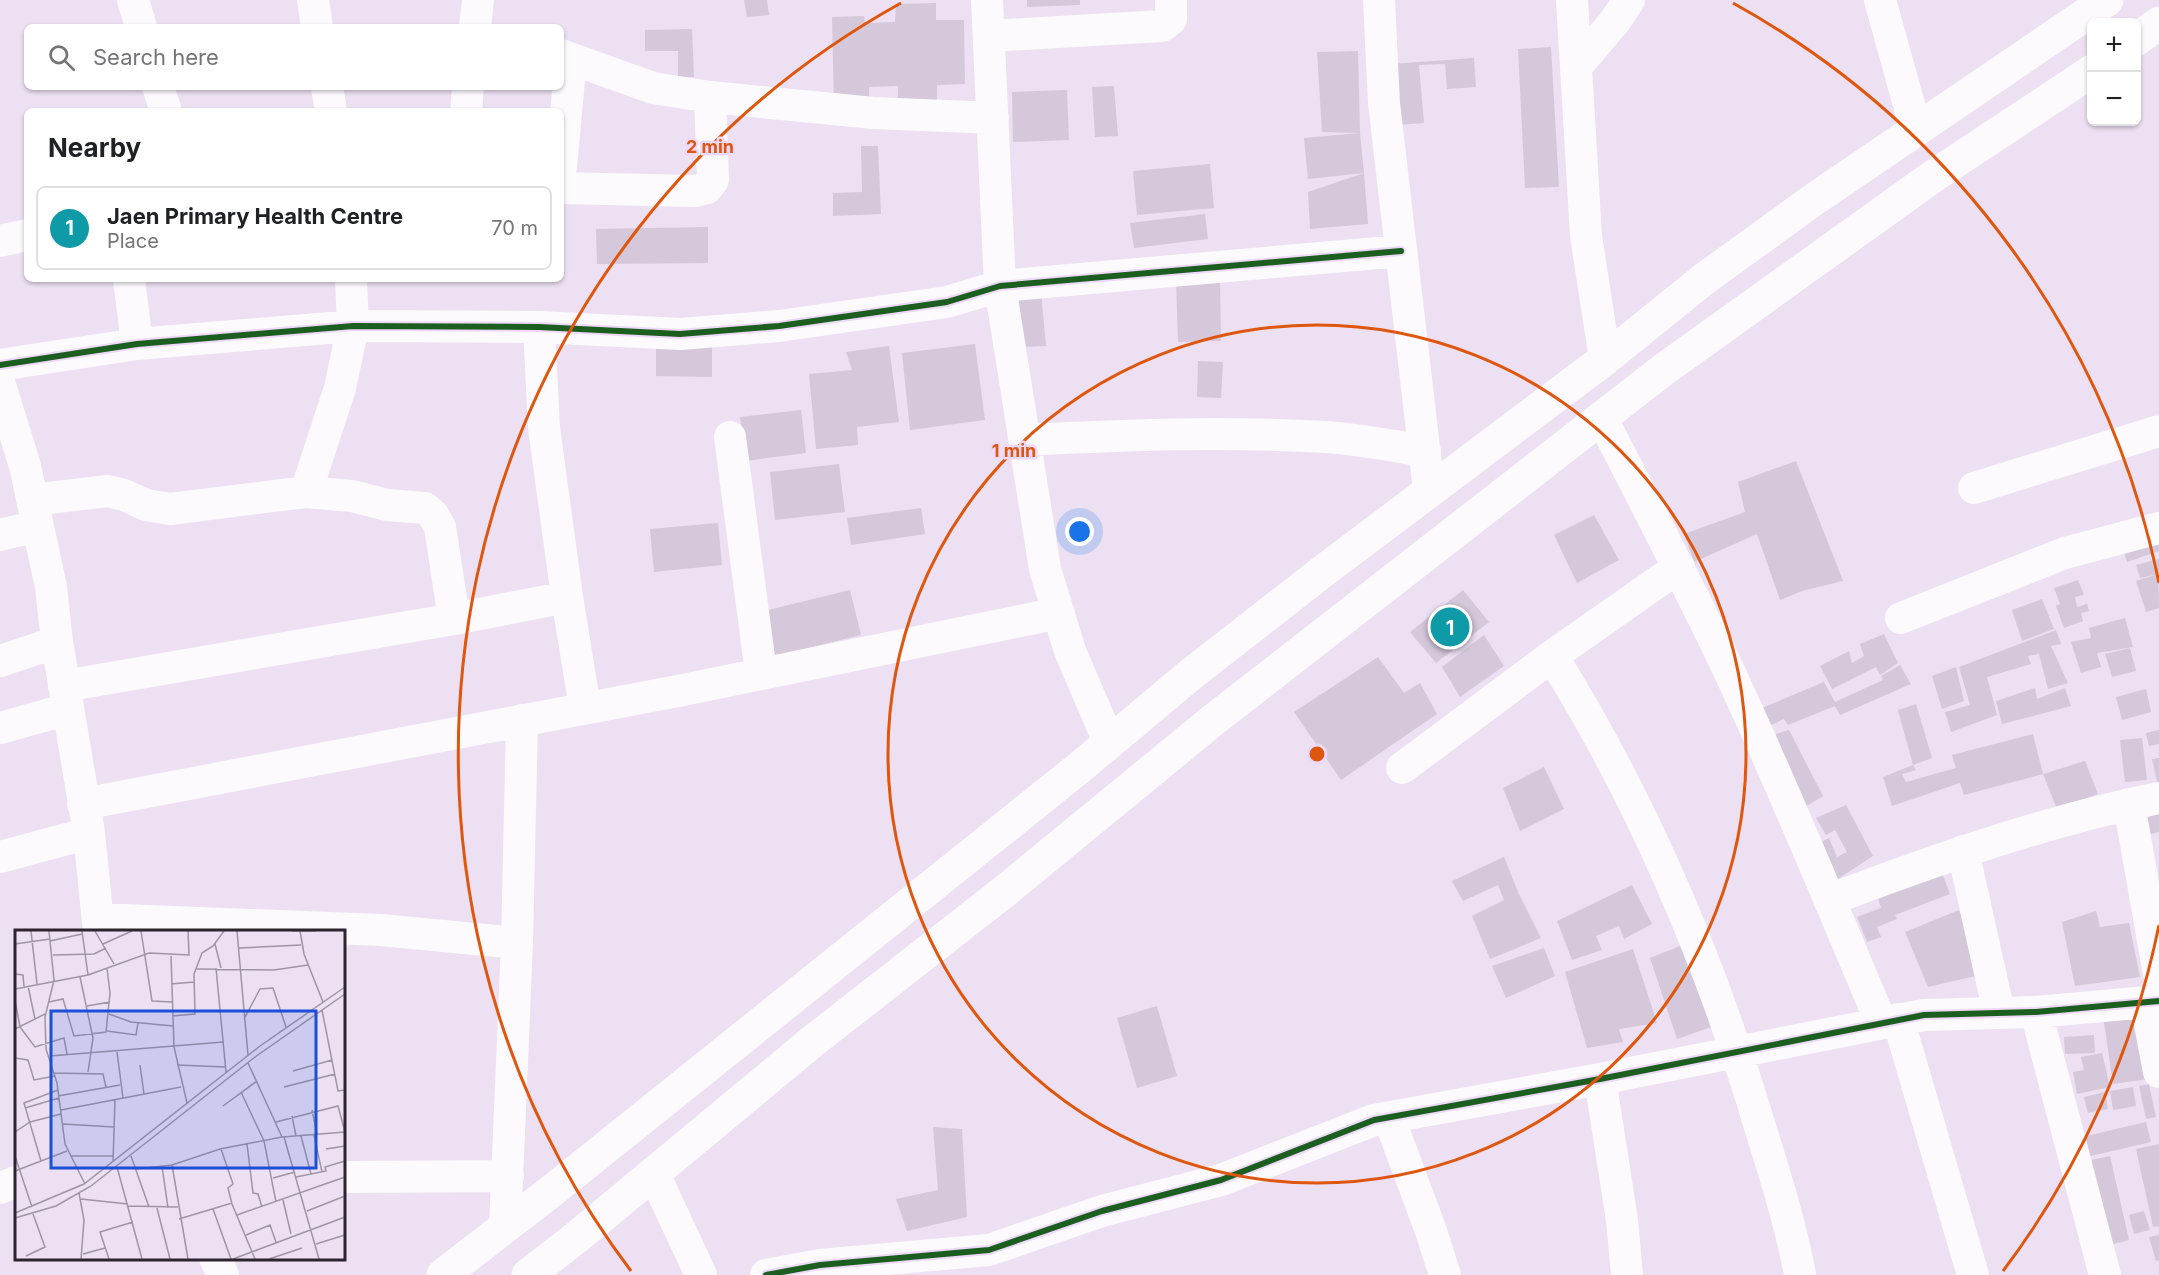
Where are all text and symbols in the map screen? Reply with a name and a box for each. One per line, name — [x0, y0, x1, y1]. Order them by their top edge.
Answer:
map controls — [2087, 18, 2141, 126]
button: + — [2087, 18, 2141, 72]
search box — [24, 24, 564, 90]
icon: search — [45, 41, 78, 74]
text: Search here — [93, 44, 219, 70]
button: − — [2087, 72, 2141, 126]
text: Nearby — [48, 132, 141, 163]
text: 2 min — [686, 136, 734, 157]
text: Jaen Primary Health Centre — [107, 203, 403, 229]
text: 1 — [65, 216, 74, 240]
text: 70 m — [491, 216, 538, 240]
text: Place — [107, 229, 159, 253]
text: 1 min — [992, 440, 1036, 461]
your location — [1065, 517, 1094, 546]
pin: 1 — [1430, 604, 1470, 650]
centre of rings — [1307, 744, 1327, 764]
inset map — [15, 930, 345, 1260]

